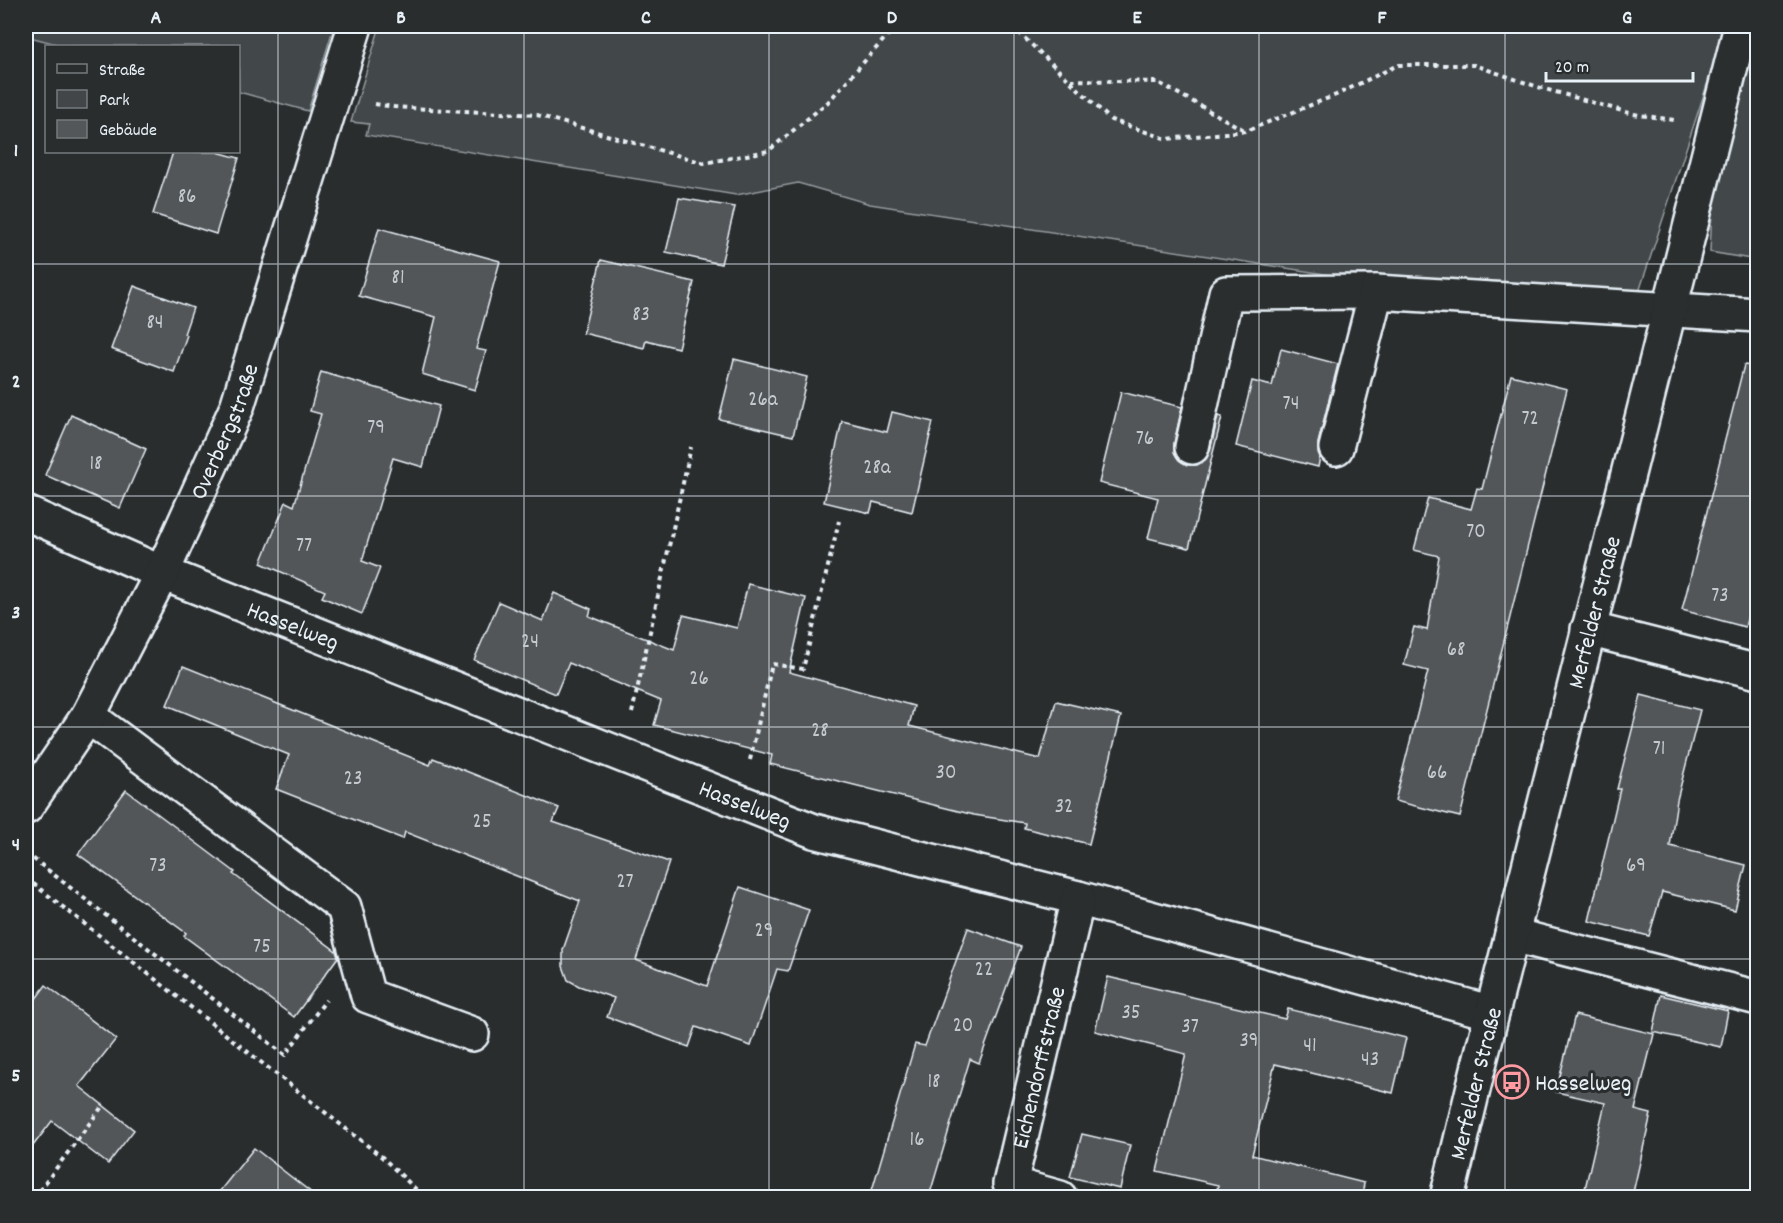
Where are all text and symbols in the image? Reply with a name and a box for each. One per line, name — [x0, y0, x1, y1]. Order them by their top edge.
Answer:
text: A — [151, 5, 162, 33]
text: B — [396, 5, 406, 33]
text: C — [641, 5, 651, 33]
text: D — [887, 5, 898, 33]
text: E — [1132, 5, 1142, 33]
text: F — [1378, 5, 1388, 33]
text: G — [1622, 5, 1632, 33]
legend — [45, 45, 240, 153]
scale bar — [1546, 45, 1693, 83]
text: 20 m — [1555, 56, 1589, 81]
text: Straße — [99, 59, 145, 84]
text: Park — [99, 89, 130, 114]
text: Gebäude — [99, 119, 157, 144]
text: 1 — [14, 138, 18, 166]
house number: 86 — [178, 183, 196, 213]
house number: 81 — [391, 264, 405, 294]
house number: 83 — [632, 301, 650, 331]
house number: 84 — [146, 309, 164, 339]
street label: Overbergstraße — [183, 360, 269, 506]
text: 2 — [12, 369, 20, 397]
house number: 26a — [748, 386, 779, 416]
house number: 74 — [1283, 390, 1299, 420]
house number: 72 — [1521, 405, 1539, 435]
house number: 79 — [367, 414, 385, 444]
house number: 76 — [1136, 425, 1154, 455]
house number: 18 — [89, 450, 103, 480]
house number: 28a — [863, 454, 892, 484]
house number: 70 — [1466, 518, 1486, 548]
house number: 77 — [296, 532, 312, 562]
street label: Merfelder Straße — [1561, 533, 1632, 693]
house number: 73 — [1711, 582, 1729, 612]
street label: Hasselweg — [241, 594, 344, 661]
text: 3 — [12, 600, 20, 628]
house number: 24 — [521, 628, 539, 658]
house number: 68 — [1447, 636, 1465, 666]
house number: 26 — [689, 665, 709, 695]
house number: 28 — [811, 717, 829, 747]
house number: 71 — [1653, 735, 1665, 765]
house number: 30 — [936, 759, 956, 789]
house number: 66 — [1427, 759, 1447, 789]
house number: 23 — [344, 765, 362, 795]
street label: Hasselweg — [693, 773, 795, 840]
house number: 32 — [1055, 793, 1073, 823]
house number: 25 — [473, 808, 491, 838]
text: 4 — [12, 832, 20, 860]
house number: 73 — [149, 852, 167, 882]
house number: 69 — [1626, 852, 1646, 882]
house number: 27 — [616, 868, 634, 898]
house number: 29 — [755, 917, 773, 947]
house number: 75 — [253, 933, 271, 963]
house number: 22 — [975, 956, 993, 986]
street label: Eichendorffstraße — [1005, 983, 1076, 1152]
house number: 35 — [1121, 999, 1141, 1029]
street label: Merfelder Straße — [1443, 1004, 1513, 1164]
house number: 20 — [953, 1012, 973, 1042]
house number: 37 — [1181, 1013, 1199, 1043]
house number: 39 — [1240, 1027, 1258, 1057]
house number: 41 — [1303, 1032, 1317, 1062]
house number: 43 — [1361, 1046, 1379, 1076]
text: 5 — [11, 1063, 21, 1091]
bus stop icon: Hasselweg — [1494, 1064, 1530, 1100]
house number: 18 — [927, 1068, 941, 1098]
place label: Hasselweg — [1535, 1068, 1632, 1102]
house number: 16 — [910, 1126, 924, 1156]

